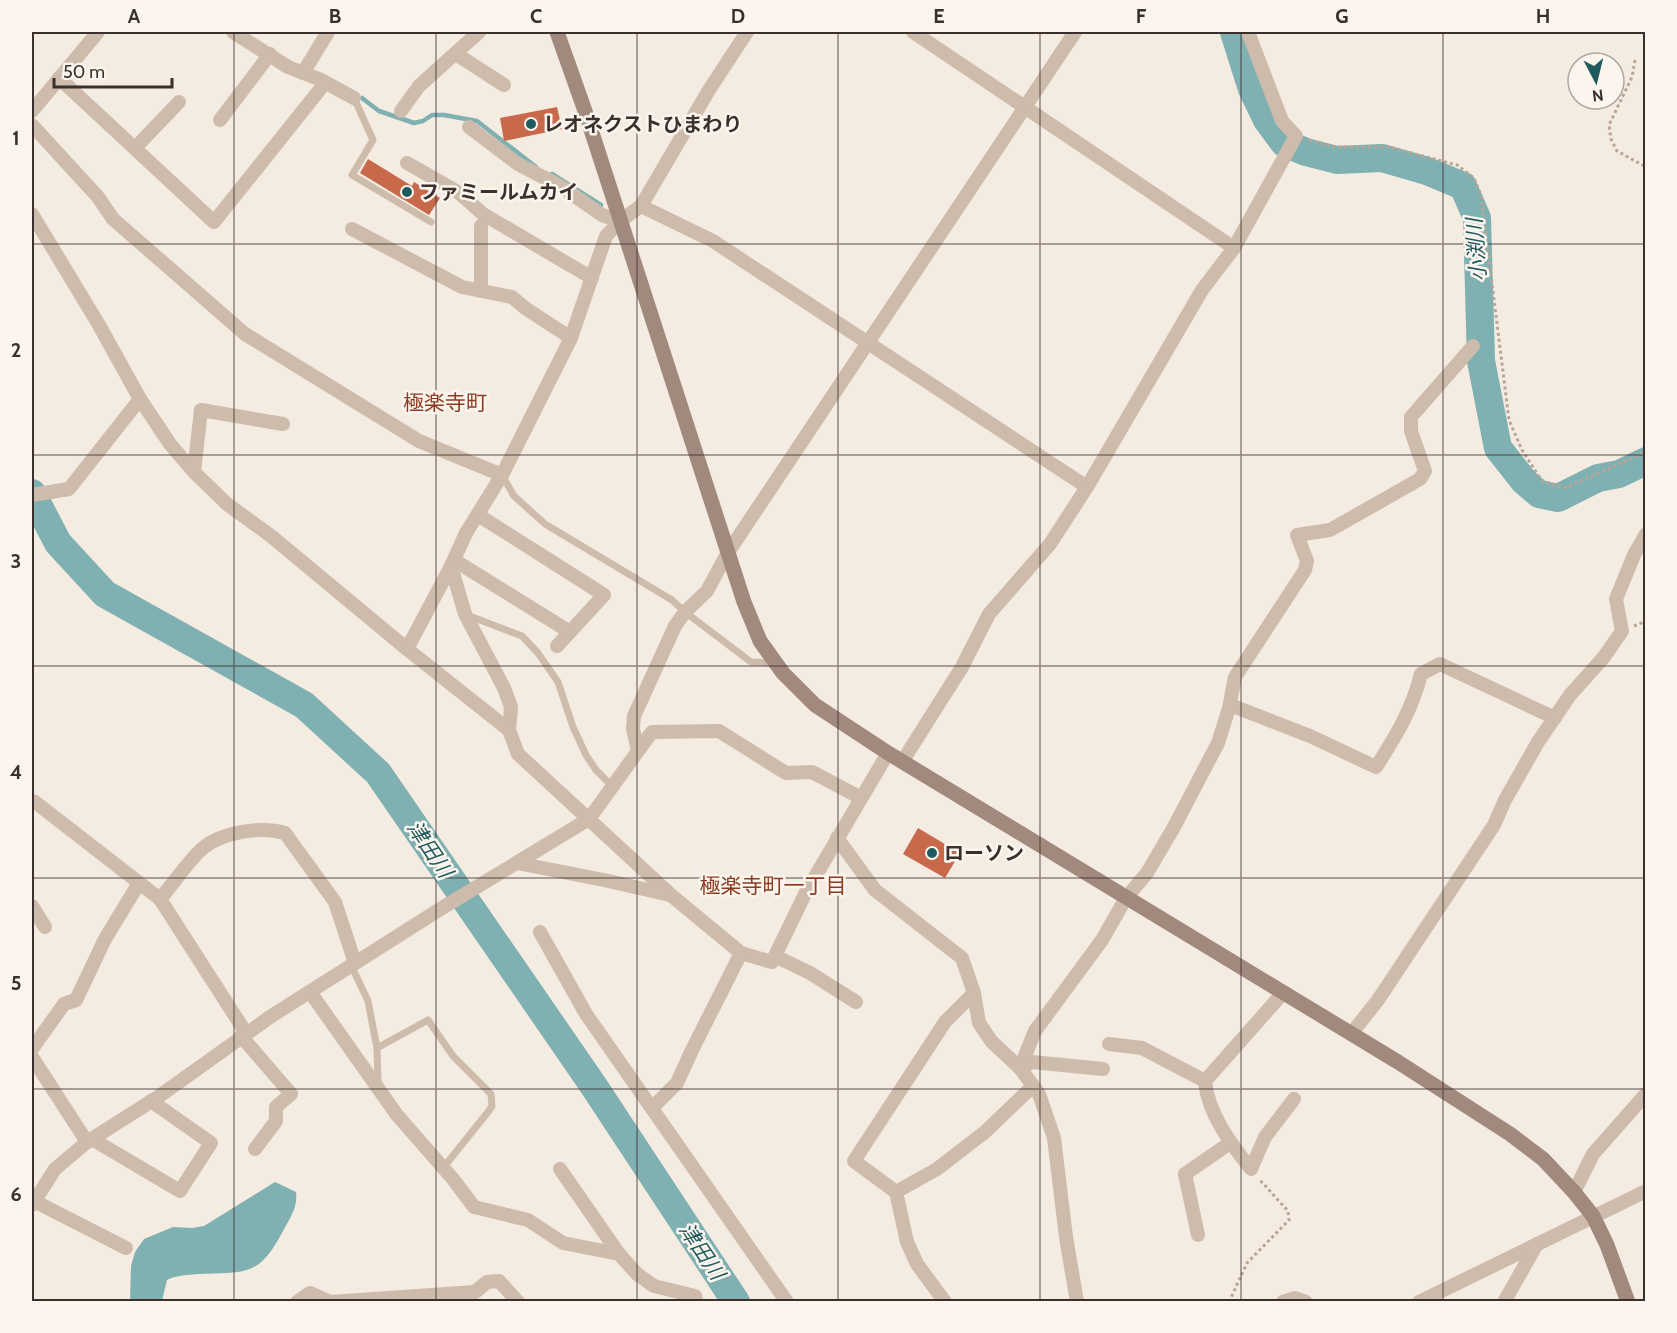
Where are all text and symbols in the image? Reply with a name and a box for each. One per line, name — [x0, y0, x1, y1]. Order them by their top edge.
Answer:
text: A — [128, 4, 141, 28]
text: B — [329, 4, 341, 28]
text: C — [530, 4, 542, 28]
text: D — [731, 4, 745, 28]
text: E — [933, 4, 945, 28]
text: F — [1136, 4, 1147, 28]
text: G — [1335, 4, 1349, 28]
text: H — [1536, 4, 1550, 28]
scale bar — [54, 51, 172, 89]
north arrow — [1566, 51, 1626, 111]
text: 50 m — [63, 61, 105, 83]
text: N — [1591, 85, 1605, 106]
place label: レオネクストひまわり — [543, 112, 742, 136]
marker: レオネクストひまわり — [524, 117, 538, 131]
text: 1 — [12, 126, 20, 150]
place label: ファミールムカイ — [419, 180, 579, 204]
marker: ファミールムカイ — [400, 185, 414, 199]
water label: 小渕川 — [1461, 216, 1491, 282]
text: 2 — [11, 338, 21, 362]
district label: 極楽寺町 — [403, 390, 487, 415]
text: 3 — [11, 549, 21, 573]
text: 4 — [10, 760, 22, 784]
water label: 津田川 — [402, 816, 459, 884]
place label: ローソン — [944, 841, 1024, 865]
marker: ローソン — [925, 846, 939, 860]
district label: 極楽寺町一丁目 — [700, 873, 847, 898]
text: 5 — [11, 971, 21, 995]
text: 6 — [10, 1182, 22, 1206]
water label: 津田川 — [674, 1218, 731, 1286]

